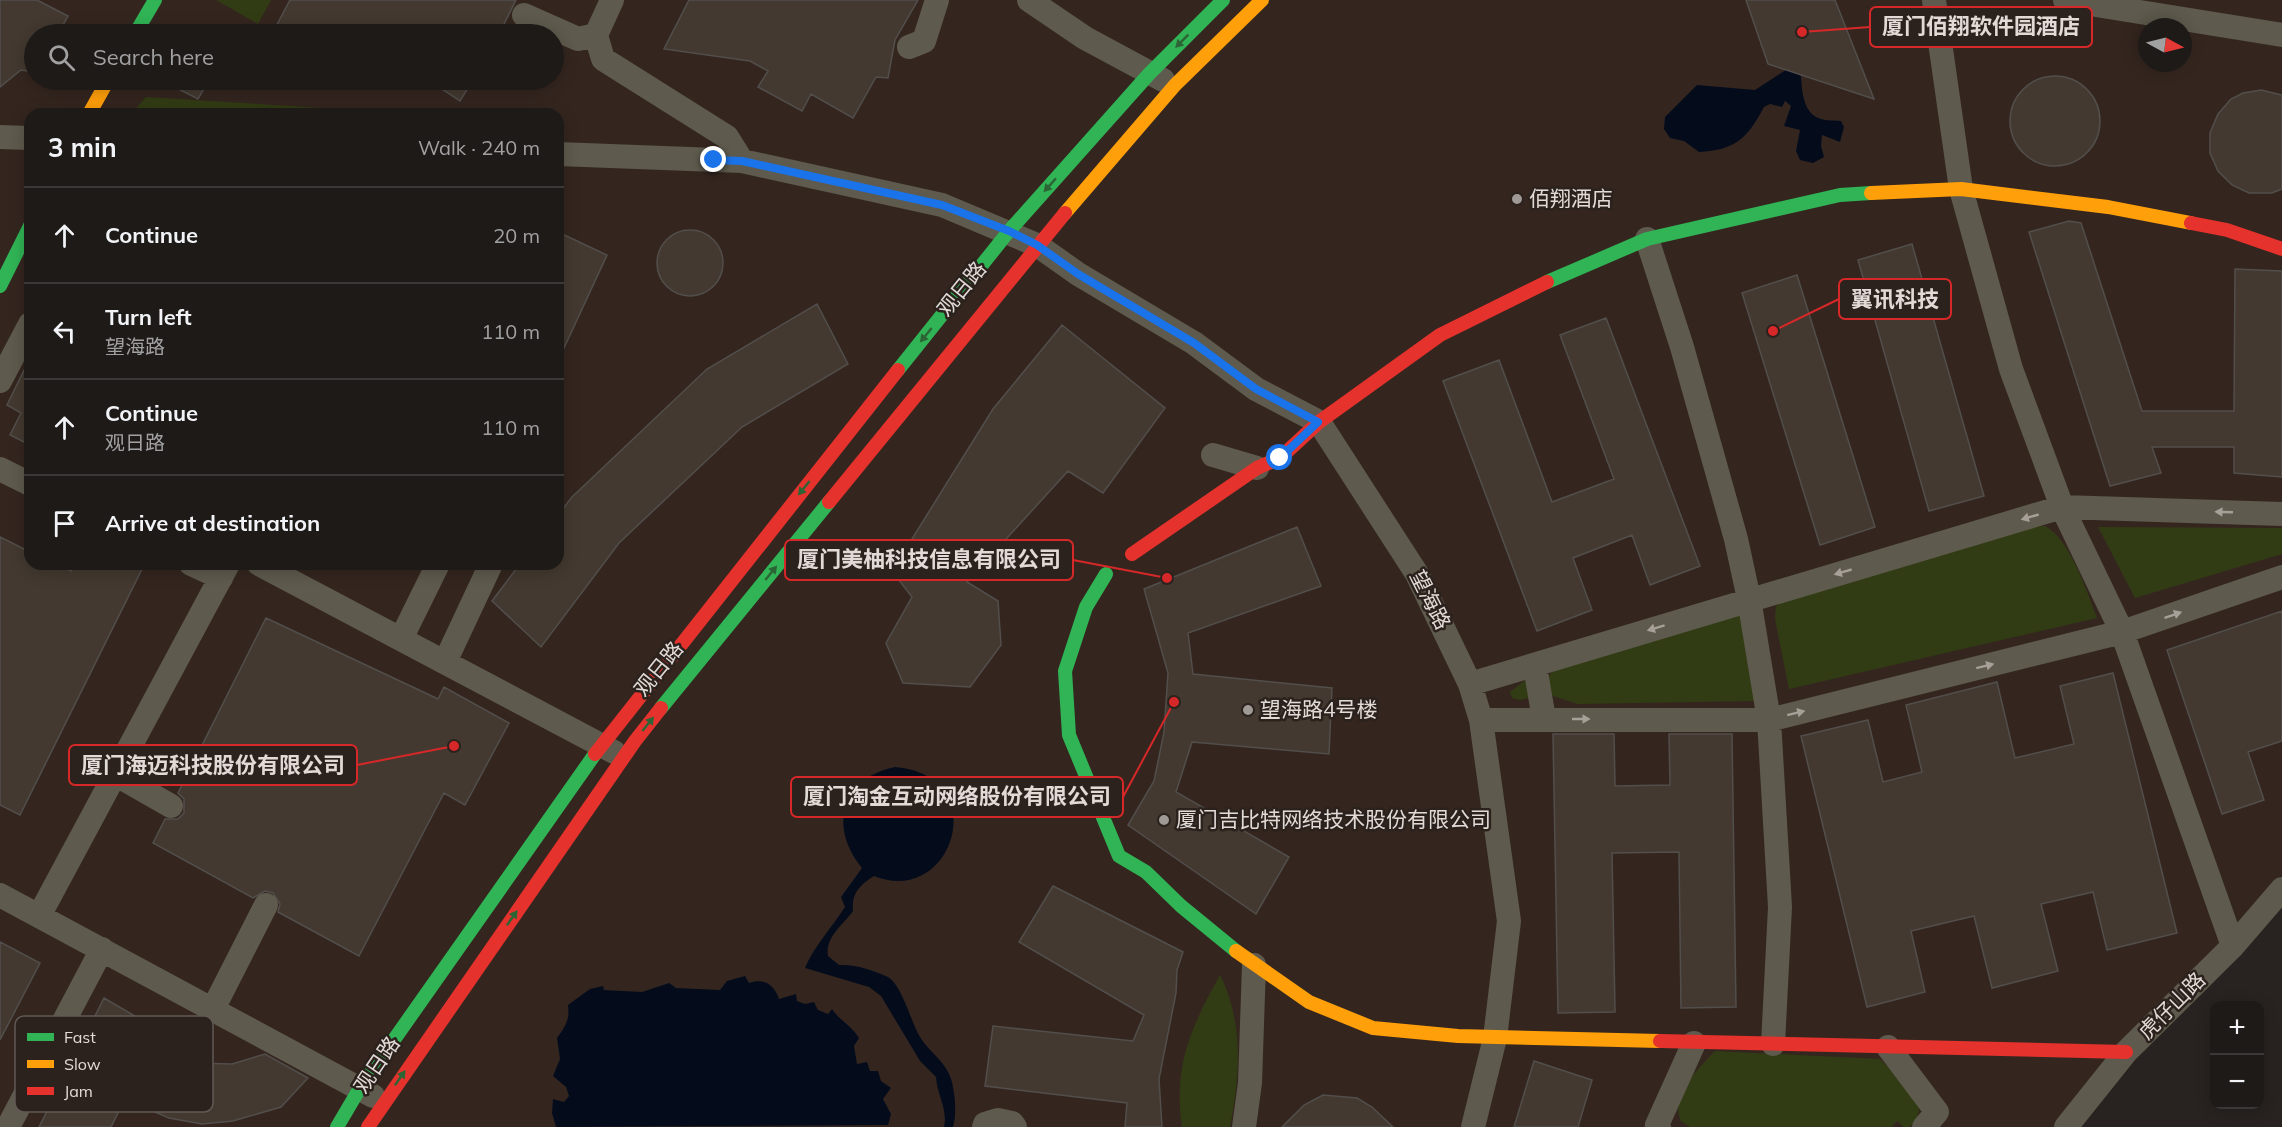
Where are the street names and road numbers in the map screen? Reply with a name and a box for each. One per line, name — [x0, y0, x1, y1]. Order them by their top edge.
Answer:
street label: 观日路 — [931, 256, 991, 321]
street label: 望海路 — [1405, 566, 1457, 634]
street label: 观日路 — [628, 636, 688, 701]
street label: 虎仔山路 — [2132, 966, 2210, 1044]
street label: 观日路 — [348, 1031, 405, 1098]

